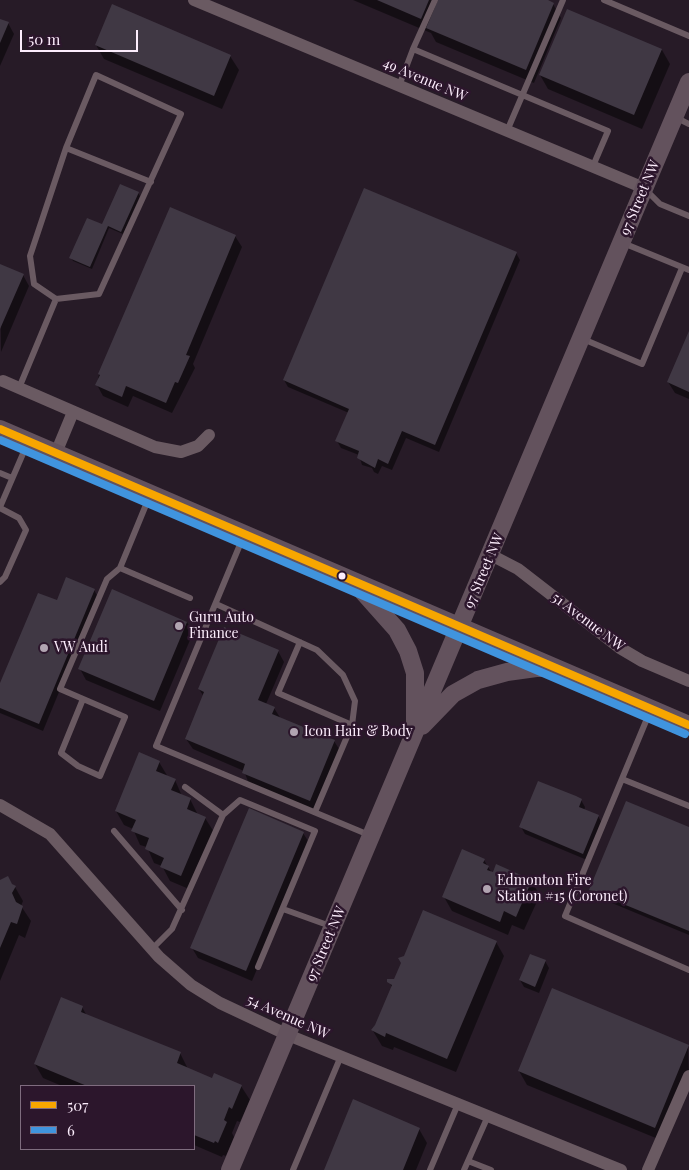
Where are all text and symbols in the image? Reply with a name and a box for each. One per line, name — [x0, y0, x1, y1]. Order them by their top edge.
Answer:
scale bar — [22, 20, 140, 52]
text: 50 m — [28, 29, 60, 49]
street label: 49 Avenue NW — [380, 55, 470, 105]
street label: 97 Street NW — [617, 158, 663, 238]
street label: 97 Street NW — [461, 531, 507, 611]
unlabelled marker — [337, 571, 347, 581]
street label: 51 Avenue NW — [548, 589, 628, 655]
place label: Guru Auto Finance — [189, 610, 254, 642]
marker: Guru Auto Finance — [173, 620, 185, 632]
place label: VW Audi — [54, 640, 108, 656]
marker: VW Audi — [38, 642, 50, 654]
place label: Icon Hair & Body — [304, 724, 413, 740]
marker: Icon Hair & Body — [288, 726, 300, 738]
place label: Edmonton Fire Station #15 (Coronet) — [497, 873, 627, 906]
marker: Edmonton Fire Station #15 (Coronet) — [481, 883, 493, 895]
street label: 97 Street NW — [303, 904, 349, 984]
street label: 54 Avenue NW — [244, 991, 332, 1043]
legend — [20, 1085, 195, 1150]
text: 507 — [67, 1095, 88, 1115]
text: 6 — [67, 1120, 75, 1140]

